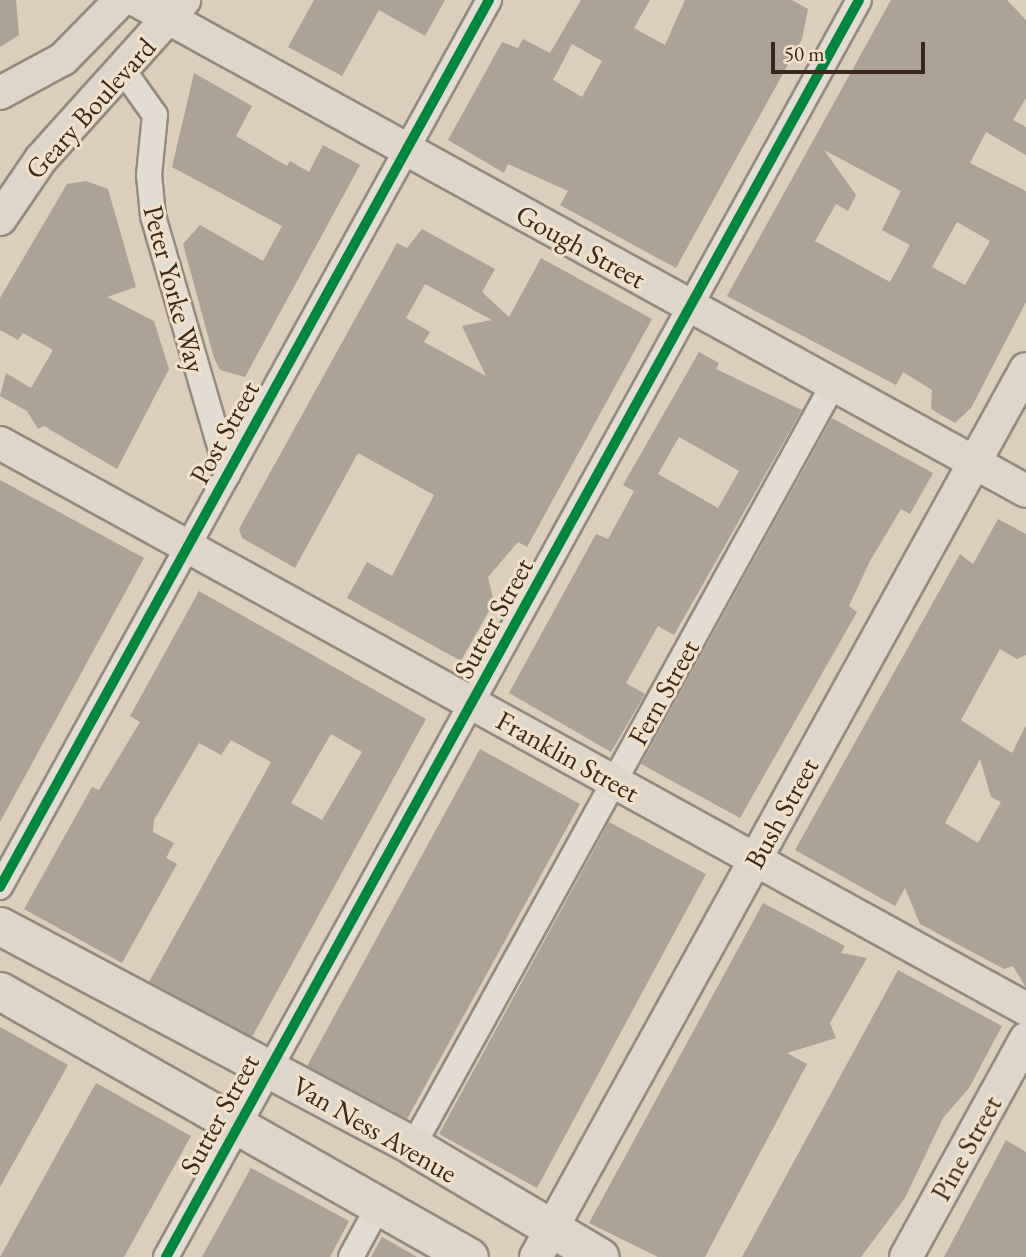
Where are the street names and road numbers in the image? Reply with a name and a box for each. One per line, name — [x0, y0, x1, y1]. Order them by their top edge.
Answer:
street label: Geary Boulevard — [18, 30, 162, 186]
street label: Gough Street — [510, 197, 652, 295]
street label: Peter Yorke Way — [137, 202, 213, 376]
street label: Post Street — [182, 374, 266, 490]
street label: Sutter Street — [446, 552, 540, 684]
street label: Fern Street — [620, 633, 706, 751]
street label: Franklin Street — [491, 703, 645, 809]
street label: Bush Street — [737, 752, 825, 874]
street label: Sutter Street — [172, 1048, 266, 1180]
street label: Van Ness Avenue — [287, 1068, 463, 1190]
street label: Pine Street — [923, 1090, 1009, 1206]

